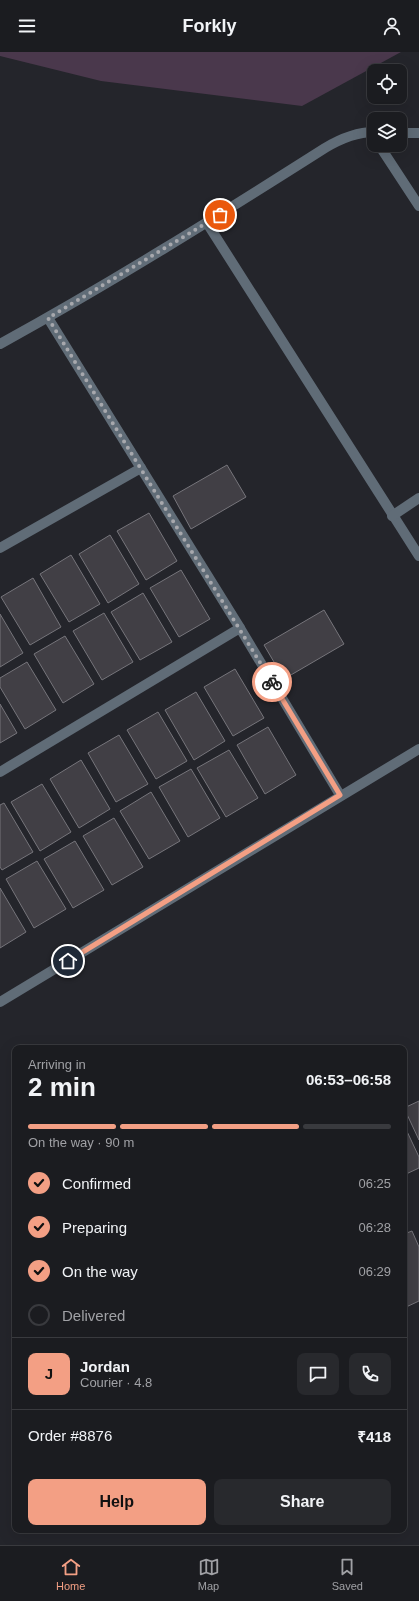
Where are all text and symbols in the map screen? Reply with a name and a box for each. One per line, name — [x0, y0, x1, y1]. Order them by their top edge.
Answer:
icon: menu — [16, 15, 38, 37]
icon: person — [381, 15, 403, 37]
text: Forkly — [182, 16, 237, 36]
map controls — [367, 64, 407, 152]
button: locate — [367, 64, 407, 104]
button: layers — [367, 112, 407, 152]
pin — [203, 198, 237, 232]
icon: bag — [209, 204, 231, 226]
courier — [252, 662, 292, 702]
icon: bike — [261, 671, 283, 693]
pin — [51, 944, 85, 978]
icon: home — [57, 950, 79, 972]
text: Arriving in — [28, 1057, 86, 1072]
text: 06:53–06:58 — [306, 1071, 391, 1088]
text: 2 min — [28, 1072, 96, 1102]
text: On the way · 90 m — [28, 1135, 134, 1150]
icon: check — [28, 1172, 50, 1194]
text: Confirmed — [62, 1175, 131, 1192]
text: 06:25 — [358, 1176, 391, 1191]
icon: check — [28, 1216, 50, 1238]
text: Preparing — [62, 1219, 127, 1236]
text: 06:28 — [358, 1220, 391, 1235]
icon: check — [28, 1260, 50, 1282]
text: On the way — [62, 1263, 138, 1280]
text: 06:29 — [358, 1264, 391, 1279]
text: Delivered — [62, 1307, 125, 1324]
button: chat — [297, 1353, 339, 1395]
button: phone — [349, 1353, 391, 1395]
text: Jordan — [80, 1358, 130, 1375]
text: J — [45, 1365, 53, 1382]
text: Courier · 4.8 — [80, 1375, 152, 1390]
text: Order #8876 — [28, 1427, 112, 1444]
text: ₹418 — [357, 1428, 391, 1445]
button: Help — [28, 1479, 206, 1525]
button: Share — [214, 1479, 391, 1525]
tab: Home — [56, 1556, 85, 1592]
tab: Map — [198, 1556, 220, 1592]
tab: Saved — [332, 1556, 363, 1592]

